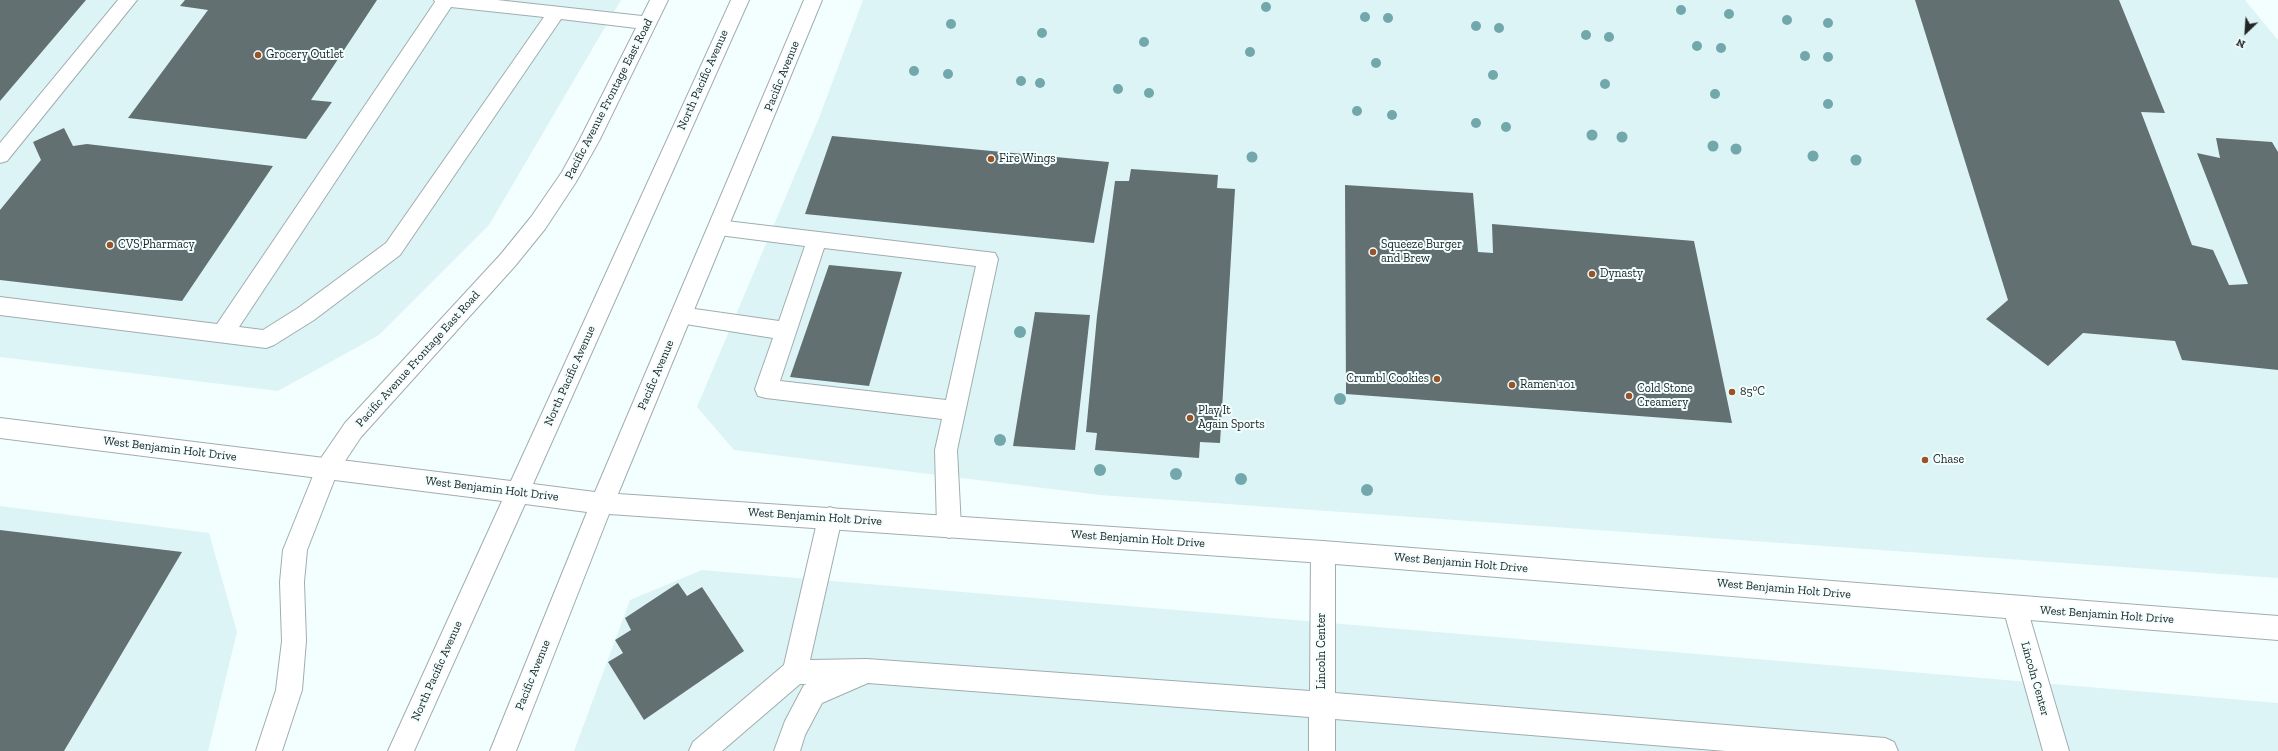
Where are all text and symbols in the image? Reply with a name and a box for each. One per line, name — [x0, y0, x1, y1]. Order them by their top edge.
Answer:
north arrow — [2226, 12, 2266, 52]
street label: Pacific Avenue Frontage East Road — [562, 16, 656, 182]
street label: North Pacific Avenue — [674, 28, 732, 132]
text: N — [2234, 36, 2247, 51]
street label: Pacific Avenue — [761, 39, 803, 113]
place label: Grocery Outlet — [266, 48, 344, 62]
marker: Grocery Outlet — [253, 50, 263, 60]
place label: Fire Wings — [999, 152, 1056, 166]
marker: Fire Wings — [986, 154, 996, 164]
place label: CVS Pharmacy — [118, 238, 195, 252]
place label: Squeeze Burger and Brew — [1381, 238, 1462, 266]
marker: CVS Pharmacy — [105, 240, 115, 250]
marker: Squeeze Burger and Brew — [1368, 247, 1378, 257]
place label: Dynasty — [1600, 267, 1643, 281]
marker: Dynasty — [1587, 269, 1597, 279]
street label: Pacific Avenue Frontage East Road — [353, 288, 483, 430]
street label: North Pacific Avenue — [541, 324, 599, 428]
street label: Pacific Avenue — [635, 338, 677, 412]
place label: Crumbl Cookies — [1346, 372, 1429, 386]
marker: Crumbl Cookies — [1432, 374, 1442, 384]
place label: Ramen 101 — [1520, 378, 1575, 392]
marker: Ramen 101 — [1507, 380, 1517, 390]
place label: Cold Stone Creamery — [1637, 382, 1693, 410]
place label: 85°C — [1740, 385, 1765, 399]
marker: 85°C — [1727, 387, 1737, 397]
marker: Cold Stone Creamery — [1624, 391, 1634, 401]
place label: Play It Again Sports — [1198, 404, 1265, 432]
marker: Play It Again Sports — [1185, 413, 1195, 423]
street label: West Benjamin Holt Drive — [103, 434, 237, 464]
place label: Chase — [1933, 453, 1964, 467]
marker: Chase — [1920, 455, 1930, 465]
street label: West Benjamin Holt Drive — [425, 474, 559, 504]
street label: West Benjamin Holt Drive — [748, 505, 882, 529]
street label: West Benjamin Holt Drive — [1071, 527, 1205, 551]
street label: West Benjamin Holt Drive — [1394, 550, 1528, 576]
street label: West Benjamin Holt Drive — [1717, 576, 1851, 602]
street label: West Benjamin Holt Drive — [2040, 603, 2174, 627]
street label: Lincoln Center — [1315, 613, 1329, 689]
street label: North Pacific Avenue — [408, 619, 466, 723]
street label: Pacific Avenue — [512, 638, 554, 712]
street label: Lincoln Center — [2018, 640, 2052, 718]

